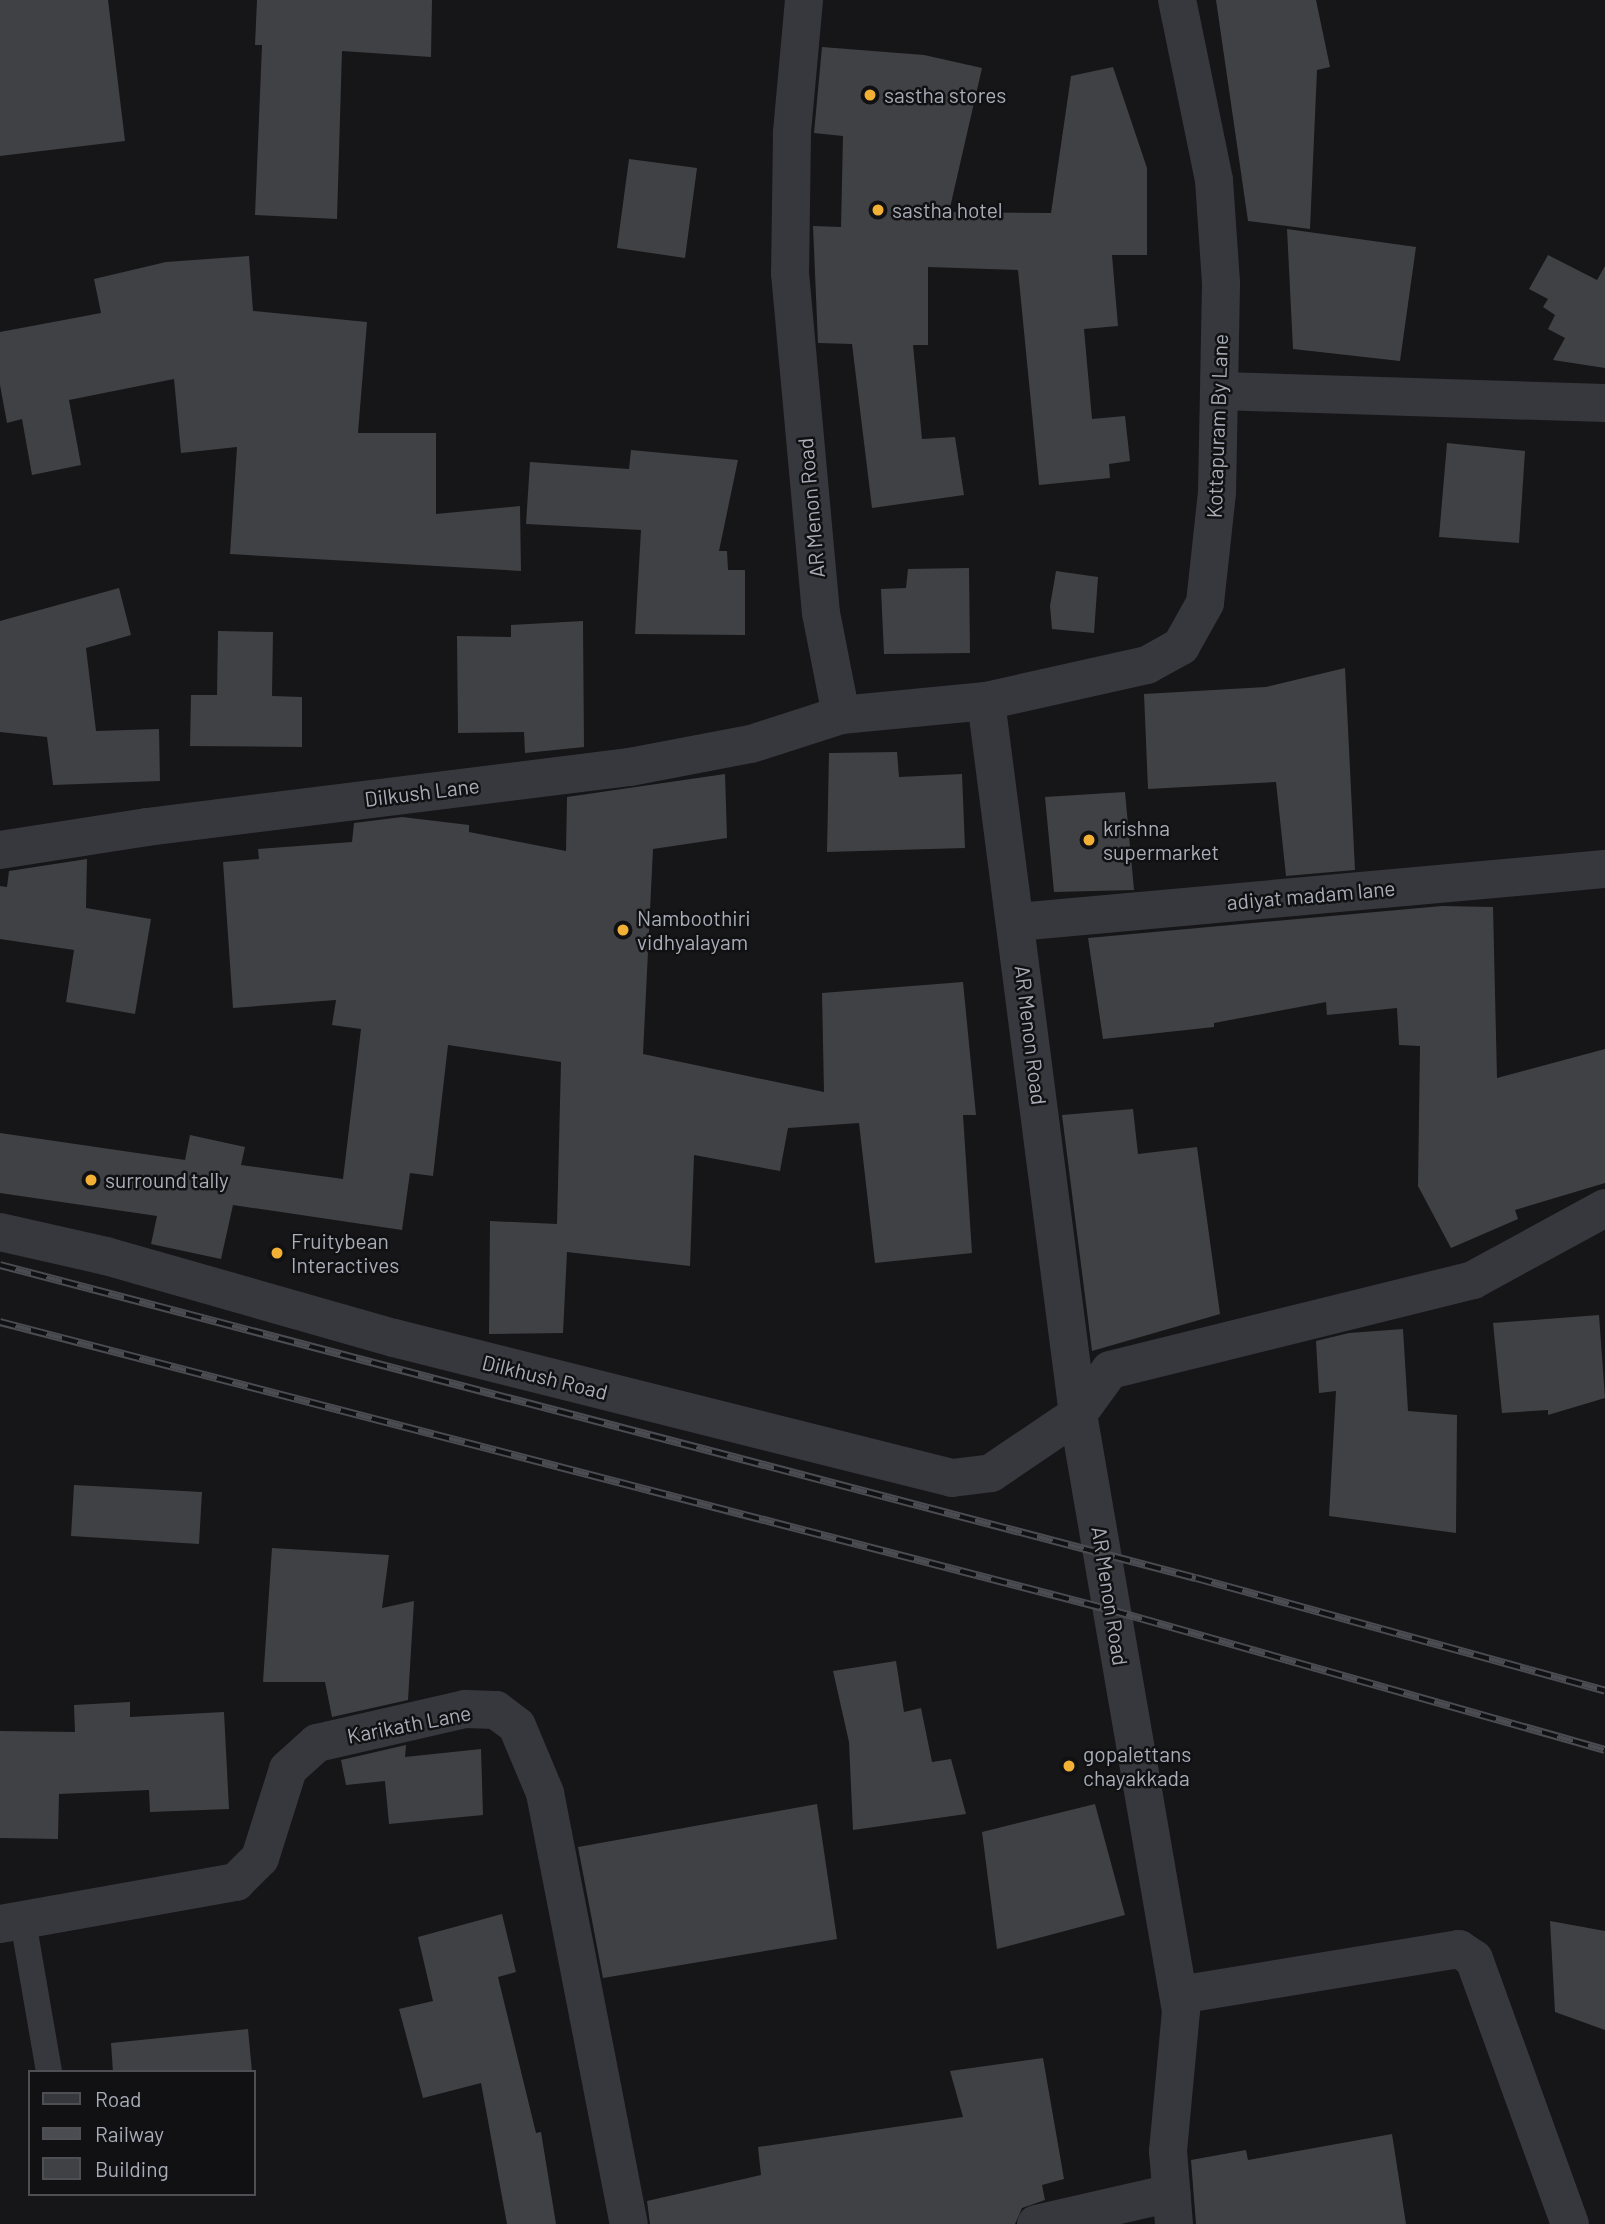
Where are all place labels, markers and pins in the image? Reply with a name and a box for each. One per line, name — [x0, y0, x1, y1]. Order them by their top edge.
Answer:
place label: sastha stores — [884, 82, 1006, 108]
marker: sastha stores — [862, 87, 878, 103]
place label: sastha hotel — [892, 197, 1003, 223]
marker: sastha hotel — [870, 202, 886, 218]
place label: krishna supermarket — [1103, 815, 1219, 865]
marker: krishna supermarket — [1081, 832, 1097, 848]
place label: Namboothiri vidhyalayam — [637, 905, 751, 955]
marker: Namboothiri vidhyalayam — [615, 922, 631, 938]
place label: surround tally — [105, 1167, 229, 1193]
marker: surround tally — [83, 1172, 99, 1188]
place label: Fruitybean Interactives — [291, 1228, 399, 1278]
marker: Fruitybean Interactives — [269, 1245, 285, 1261]
place label: gopalettans chayakkada — [1083, 1741, 1191, 1791]
marker: gopalettans chayakkada — [1061, 1758, 1077, 1774]

